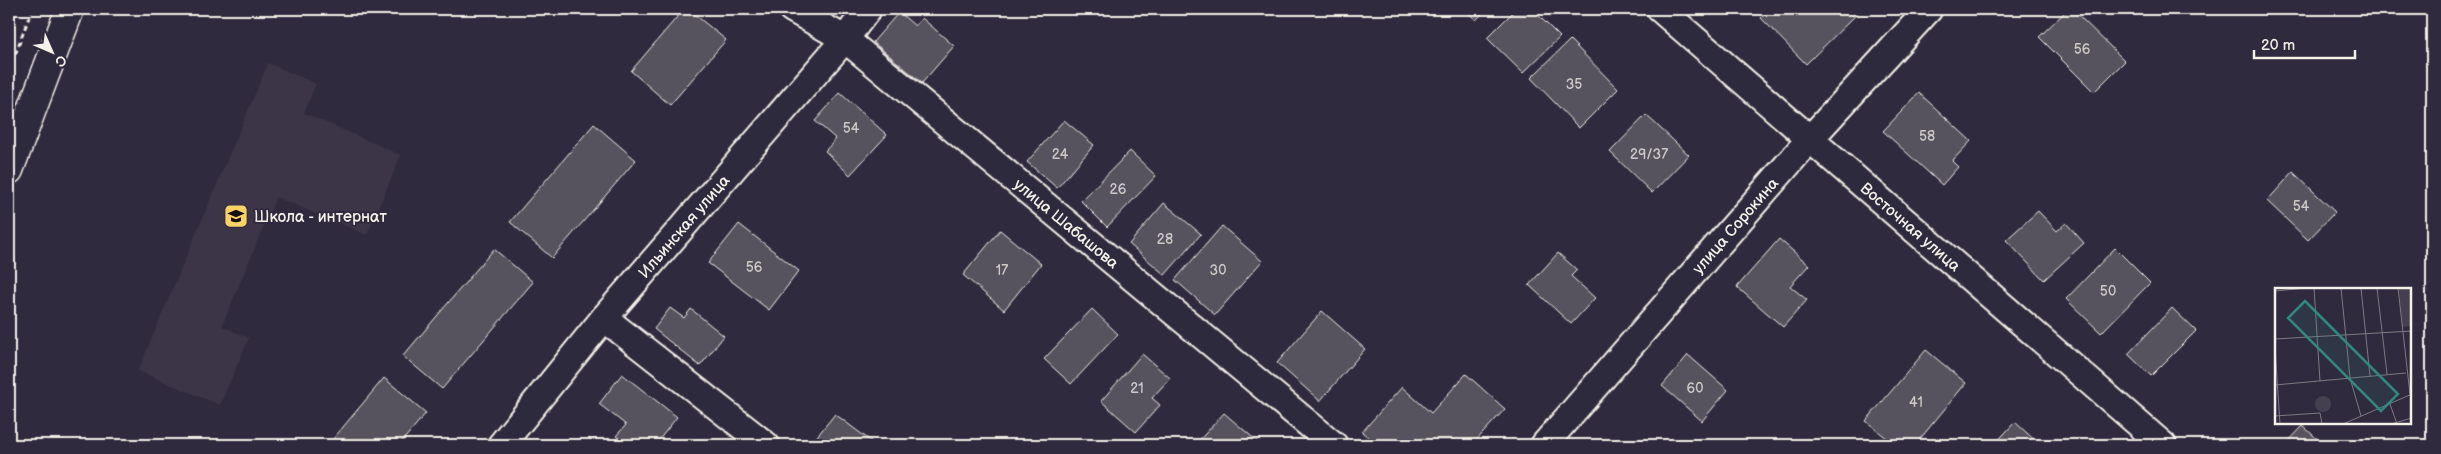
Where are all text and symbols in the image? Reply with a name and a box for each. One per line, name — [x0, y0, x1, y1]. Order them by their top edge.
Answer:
north arrow — [28, 28, 78, 78]
scale bar — [2254, 28, 2355, 60]
text: 20 m — [2261, 36, 2295, 55]
house number: 56 — [2074, 41, 2091, 58]
text: С — [51, 51, 70, 70]
house number: 35 — [1566, 76, 1582, 93]
house number: 54 — [843, 120, 860, 137]
house number: 58 — [1919, 128, 1935, 145]
house number: 24 — [1052, 146, 1069, 163]
house number: 29/37 — [1630, 146, 1668, 163]
street label: Ильинская улица — [635, 171, 735, 282]
street label: улица Сорокина — [1689, 174, 1783, 278]
street label: улица Шабашова — [1009, 175, 1122, 273]
street label: Восточная улица — [1856, 179, 1964, 276]
house number: 26 — [1110, 181, 1127, 198]
house number: 54 — [2293, 198, 2310, 215]
school or university icon: Школа - интернат — [223, 203, 249, 229]
place label: Школа - интернат — [254, 208, 388, 227]
house number: 28 — [1157, 231, 1173, 248]
house number: 56 — [746, 259, 763, 276]
house number: 17 — [996, 262, 1008, 279]
house number: 30 — [1210, 262, 1226, 279]
house number: 50 — [2100, 283, 2116, 300]
inset map — [2275, 288, 2411, 424]
house number: 21 — [1130, 380, 1144, 397]
house number: 60 — [1687, 380, 1703, 397]
house number: 41 — [1909, 394, 1923, 411]

